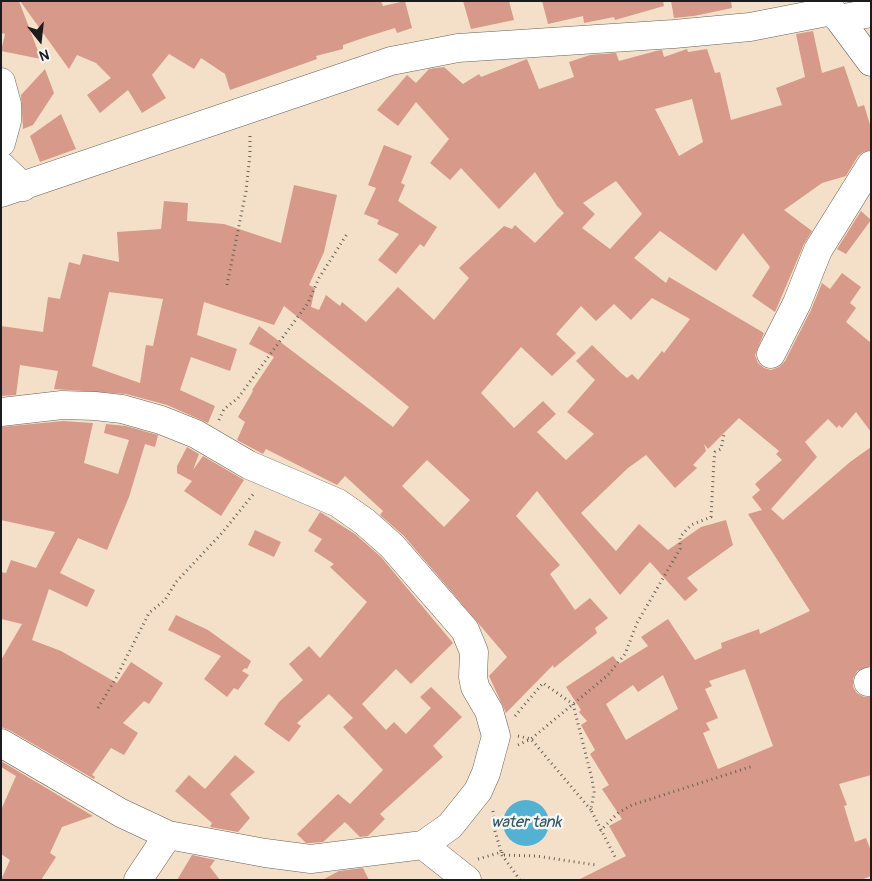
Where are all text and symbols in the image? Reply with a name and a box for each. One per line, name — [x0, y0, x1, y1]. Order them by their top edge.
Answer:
north arrow — [15, 15, 65, 65]
text: N — [37, 45, 51, 64]
water label: water tank — [491, 813, 561, 833]

